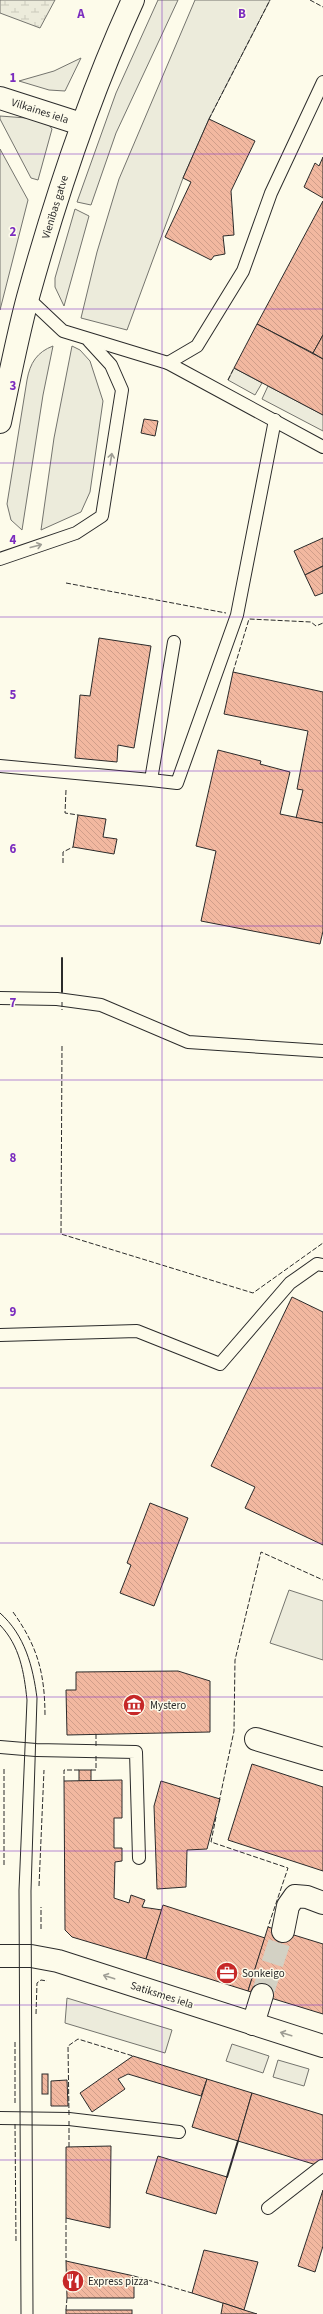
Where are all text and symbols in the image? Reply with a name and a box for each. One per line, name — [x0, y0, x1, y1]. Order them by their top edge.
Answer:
text: A — [76, 5, 85, 23]
text: B — [238, 5, 246, 23]
text: 1 — [10, 69, 17, 87]
street label: Vilkaines iela — [9, 95, 71, 127]
street label: Vienības gatve — [38, 173, 72, 241]
text: 2 — [10, 223, 17, 241]
text: 3 — [10, 377, 17, 395]
one-way arrow — [107, 453, 115, 466]
text: 4 — [10, 531, 17, 549]
one-way arrow — [30, 541, 43, 549]
text: 5 — [10, 686, 17, 704]
text: 6 — [10, 840, 17, 858]
text: 7 — [10, 994, 17, 1012]
text: 8 — [10, 1149, 17, 1167]
text: 9 — [10, 1303, 17, 1321]
museum icon: Mystero — [121, 1692, 147, 1718]
place label: Mystero — [150, 1698, 186, 1713]
office icon: Sonkeigo — [214, 1960, 240, 1986]
place label: Sonkeigo — [242, 1966, 285, 1981]
one-way arrow — [103, 1973, 115, 1981]
street label: Satiksmes iela — [128, 1978, 196, 2012]
one-way arrow — [279, 2030, 292, 2037]
restaurant icon: Express pizza — [60, 2268, 86, 2294]
place label: Express pizza — [88, 2274, 149, 2289]

